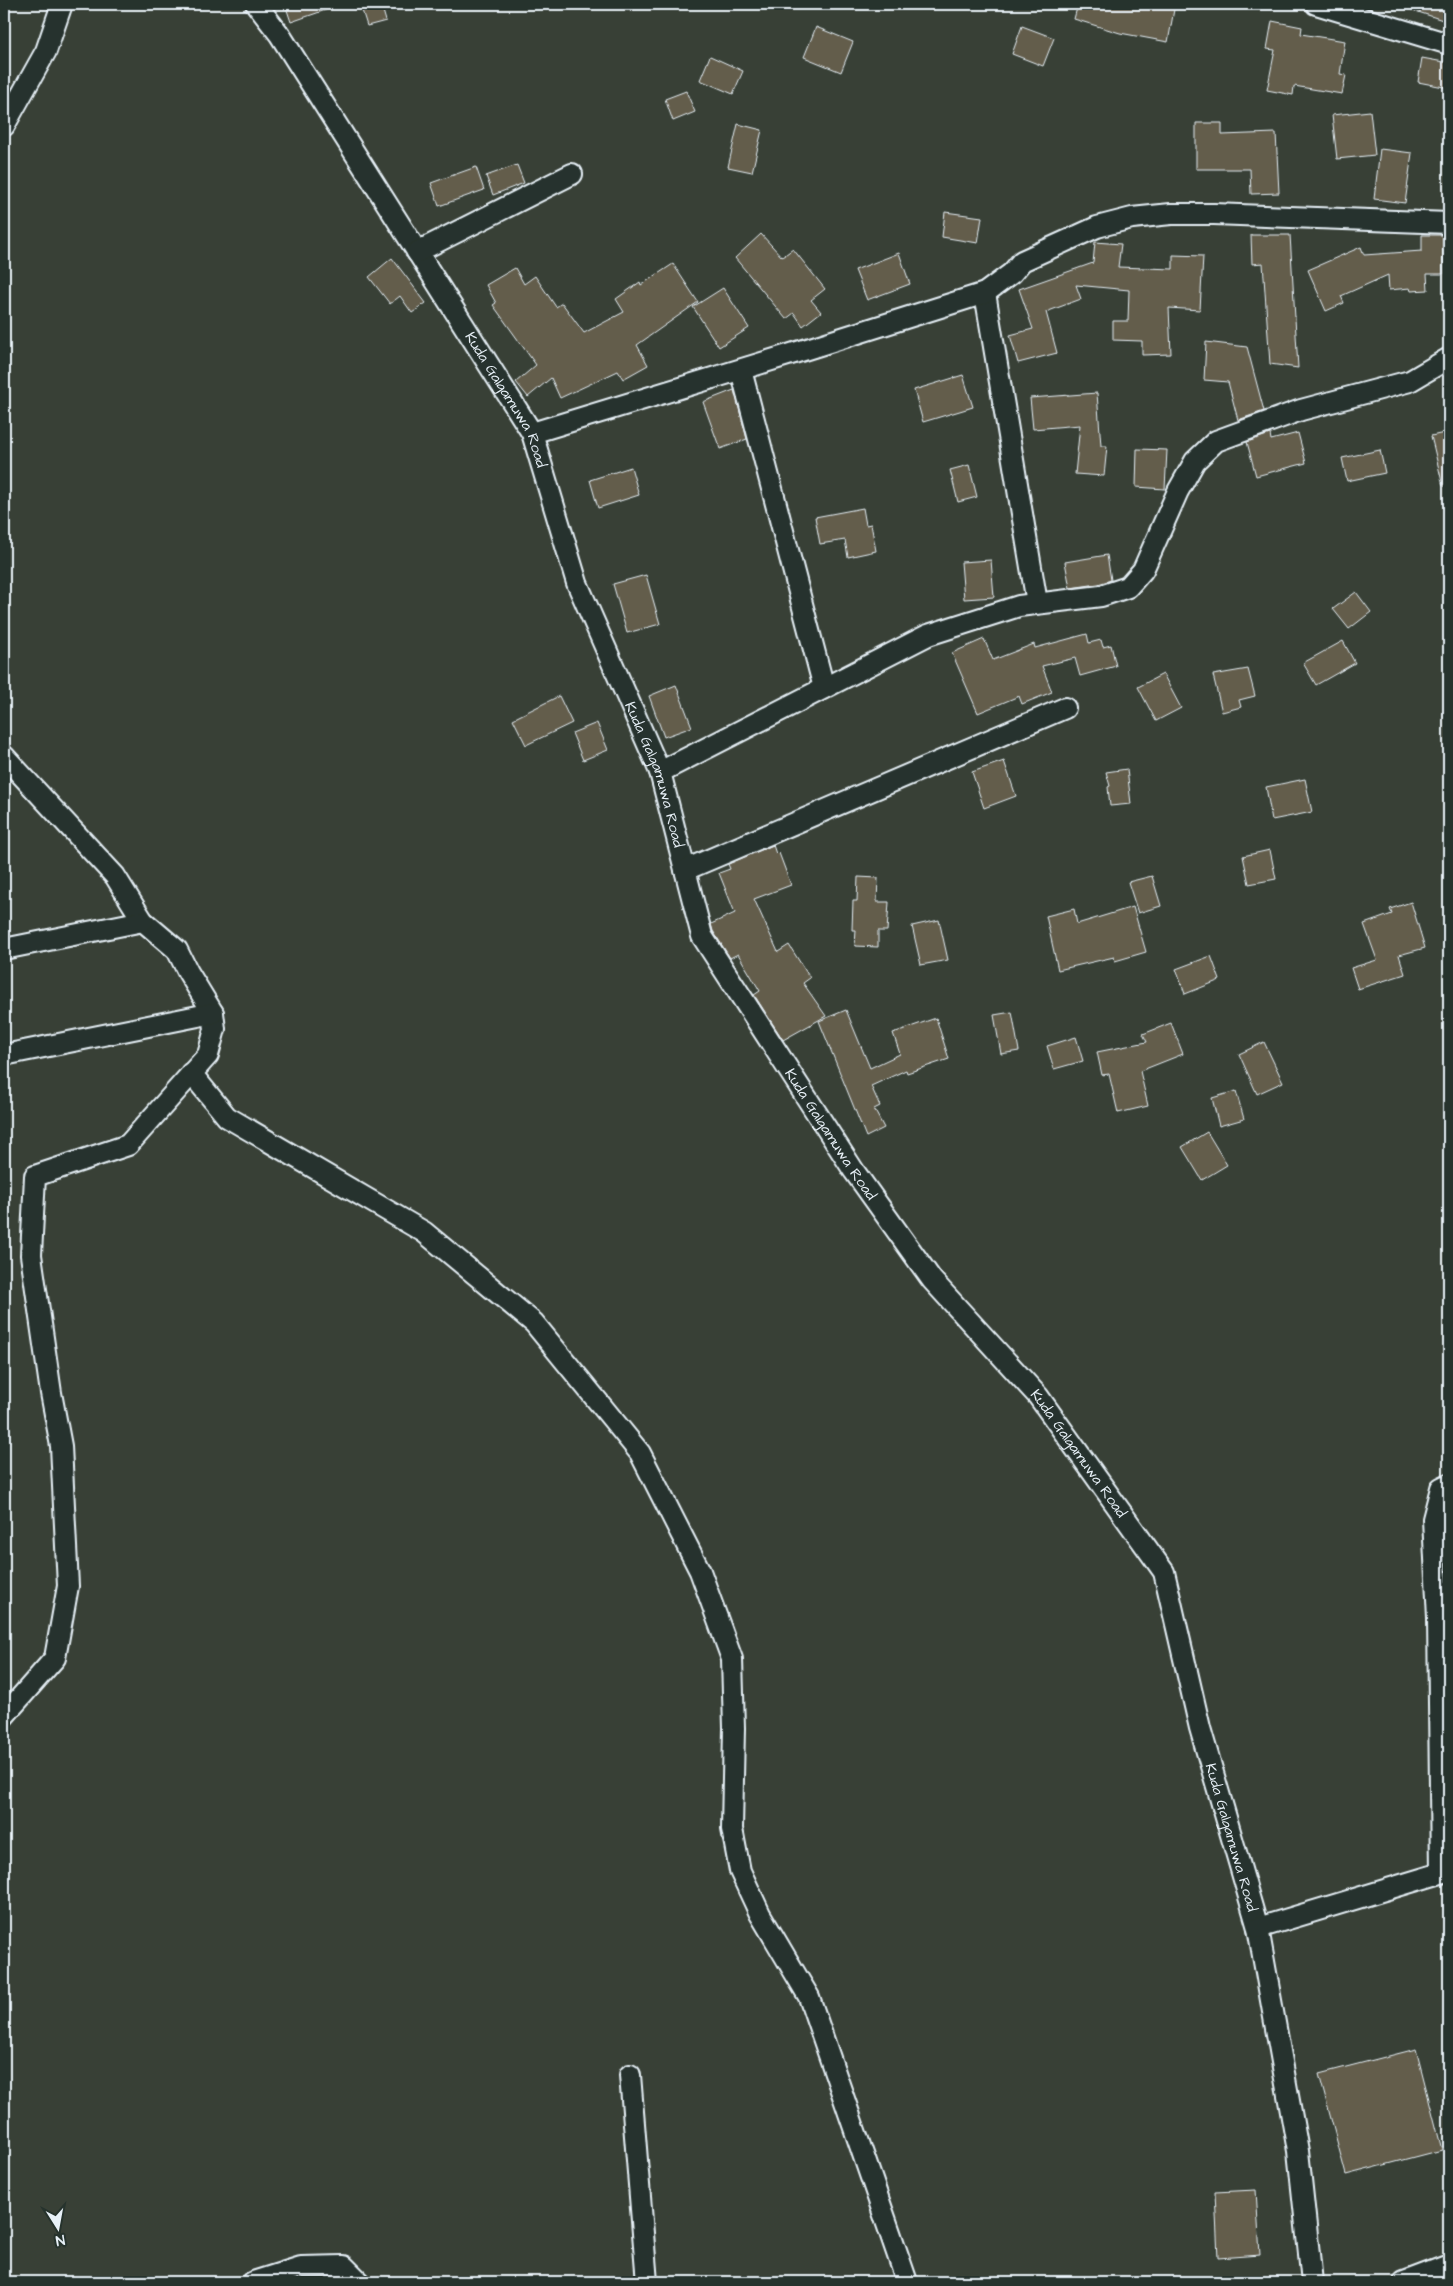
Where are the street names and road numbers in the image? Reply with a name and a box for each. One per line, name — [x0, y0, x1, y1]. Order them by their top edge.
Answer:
street label: Kuda Galgamuwa Road — [460, 328, 552, 470]
street label: Kuda Galgamuwa Road — [619, 698, 689, 850]
street label: Kuda Galgamuwa Road — [779, 1065, 882, 1205]
street label: Kuda Galgamuwa Road — [1026, 1385, 1132, 1522]
street label: Kuda Galgamuwa Road — [1200, 1761, 1263, 1914]

